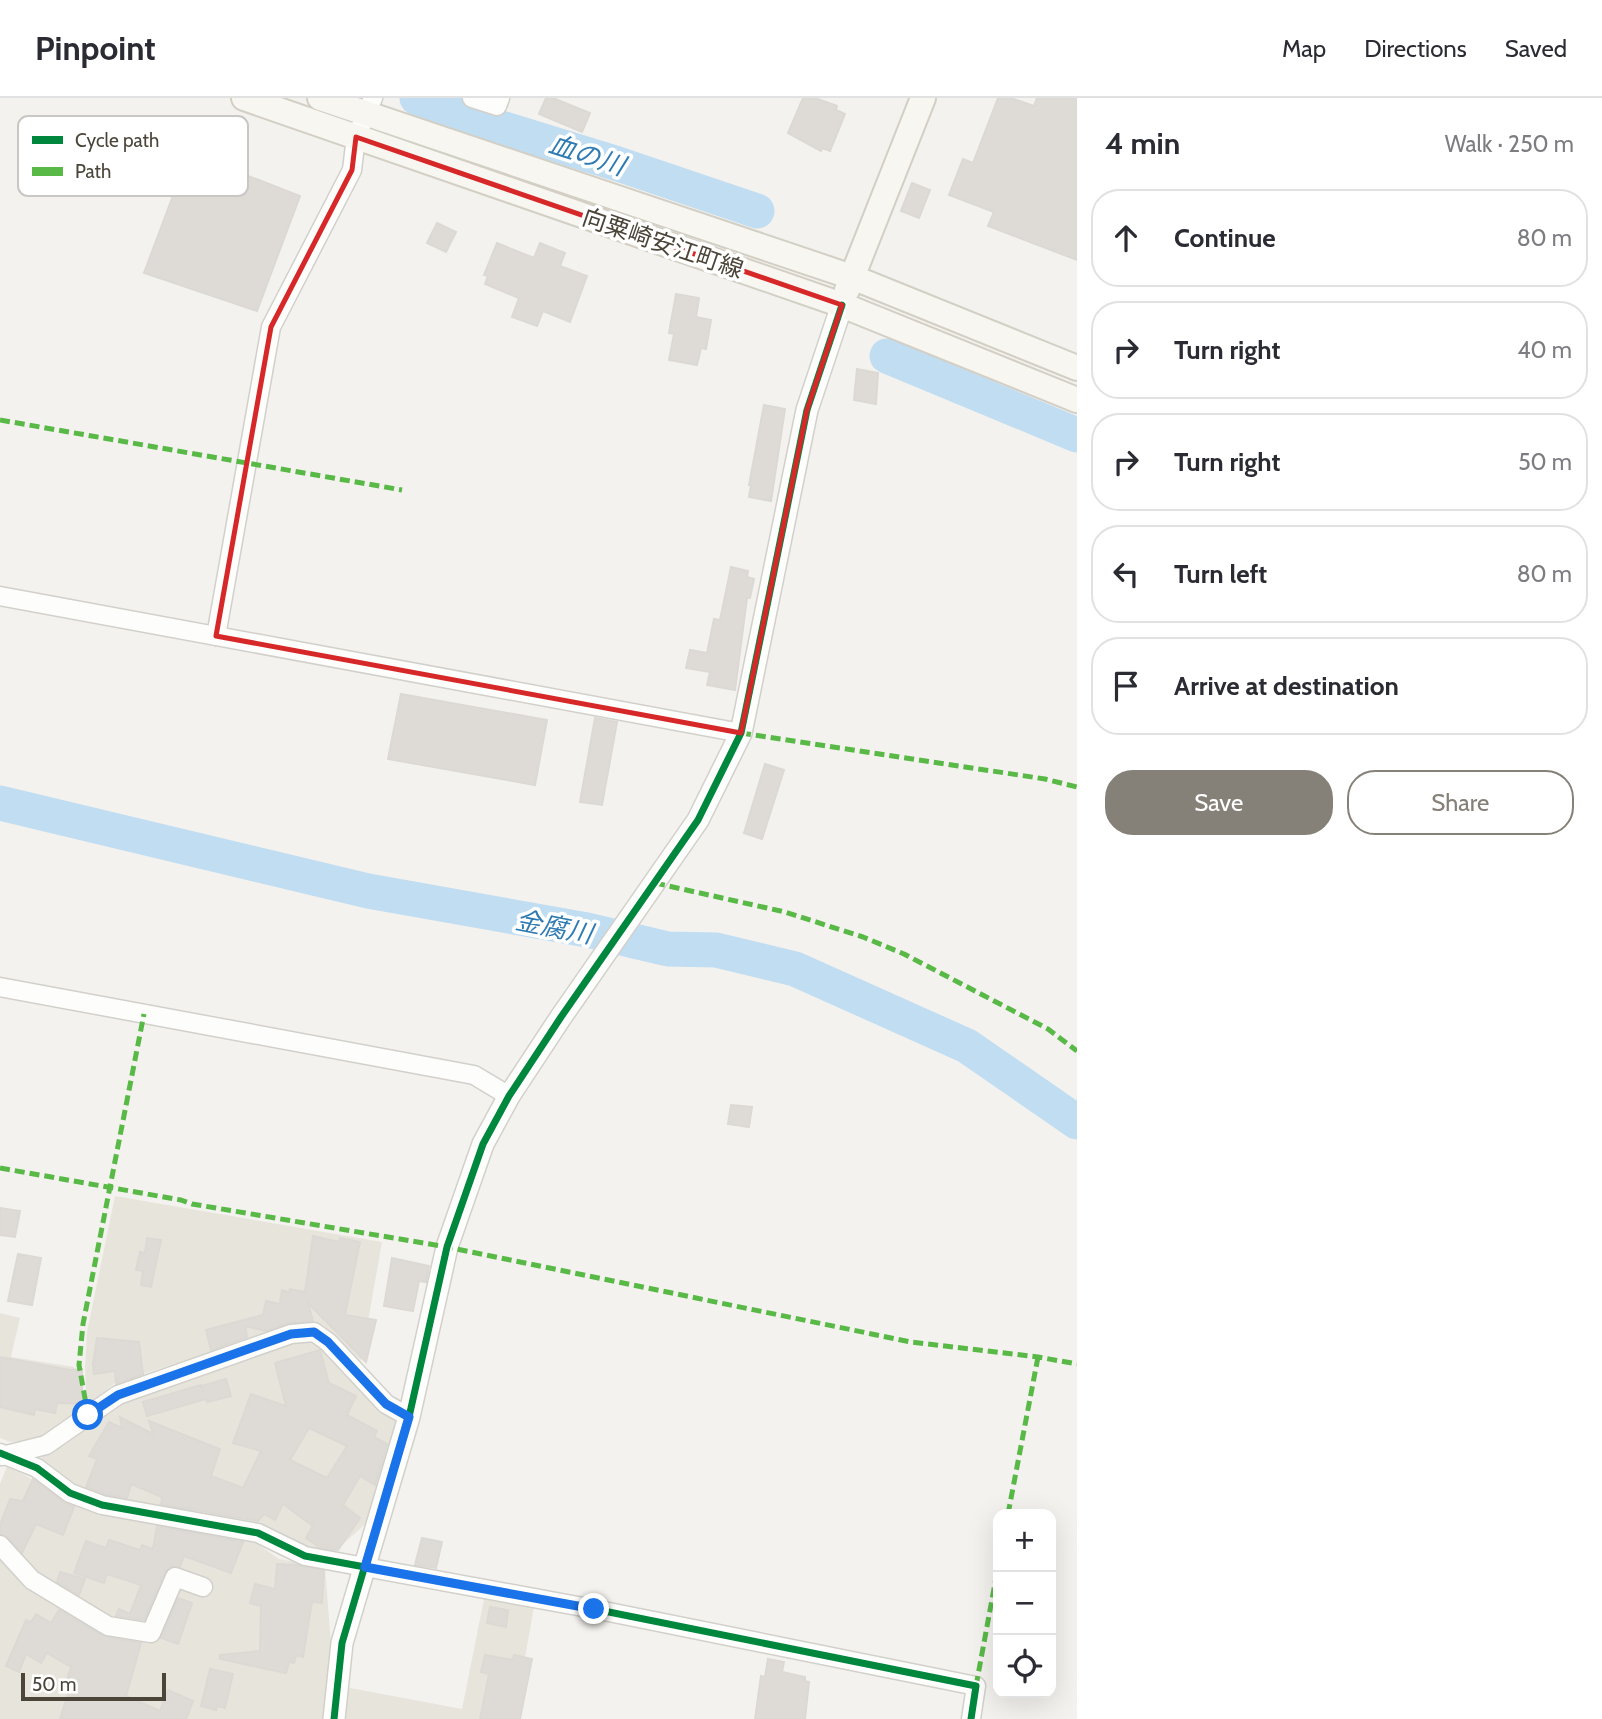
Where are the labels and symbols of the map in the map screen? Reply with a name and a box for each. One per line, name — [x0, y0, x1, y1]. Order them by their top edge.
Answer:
legend — [18, 116, 248, 196]
water label: 血の川 — [545, 128, 632, 183]
text: Cycle path — [75, 129, 159, 152]
text: Path — [75, 160, 111, 183]
street label: 向粟崎安江町線 — [579, 202, 747, 284]
water label: 金腐川 — [513, 904, 598, 951]
route start — [72, 1399, 103, 1430]
route end — [578, 1593, 609, 1624]
scale bar — [21, 1670, 166, 1702]

